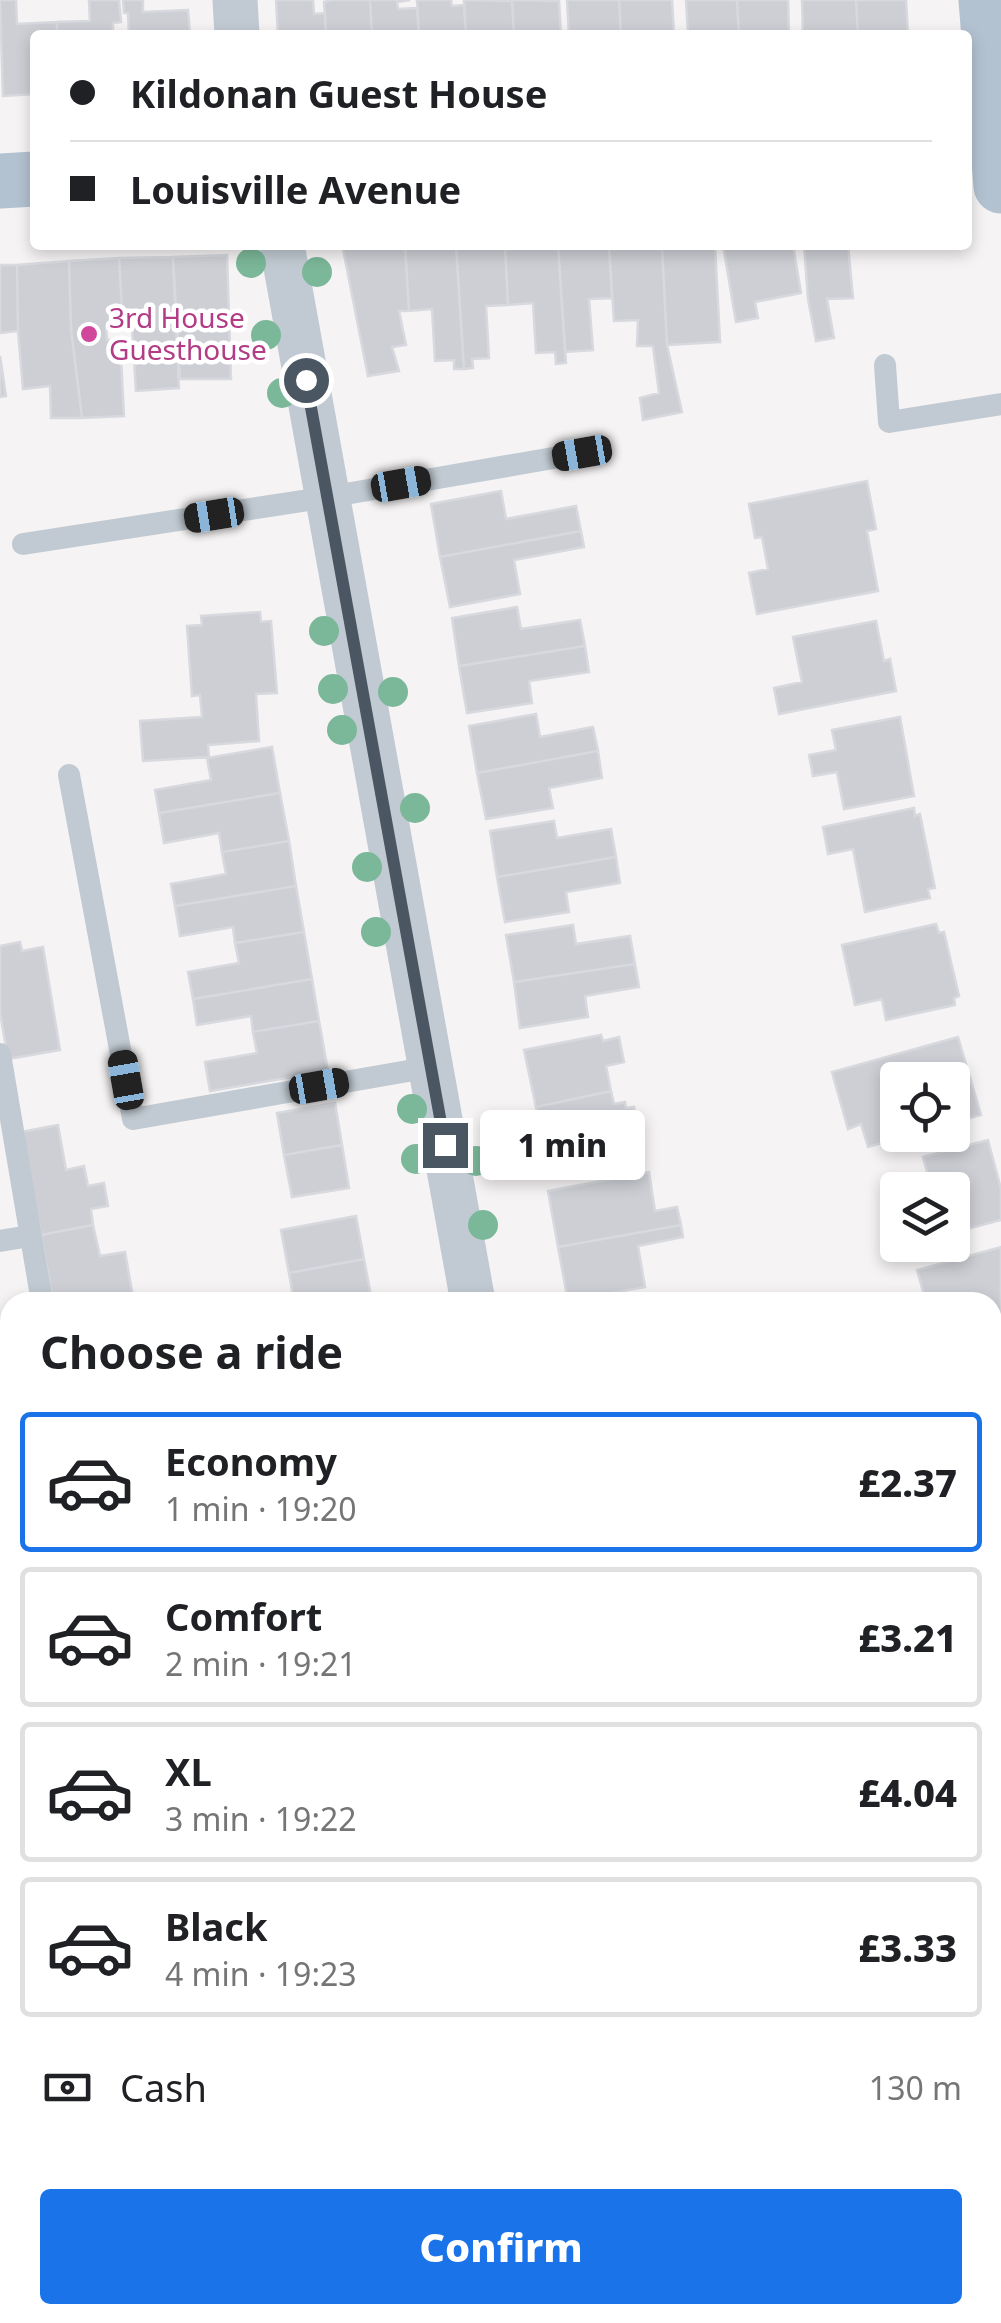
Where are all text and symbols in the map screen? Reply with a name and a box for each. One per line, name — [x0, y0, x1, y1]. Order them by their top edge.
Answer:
text: Kildonan Guest House — [130, 67, 547, 119]
text: Louisville Avenue — [130, 163, 461, 215]
place label: 3rd House Guesthouse — [109, 298, 267, 368]
marker: 3rd House Guesthouse — [78, 323, 100, 345]
route start — [284, 358, 329, 403]
car — [550, 433, 614, 473]
car — [369, 464, 433, 504]
car — [182, 495, 246, 535]
car — [106, 1048, 146, 1112]
map controls — [880, 1062, 970, 1262]
button: locate — [880, 1062, 970, 1152]
car — [287, 1066, 351, 1106]
callout: 1 min — [480, 1110, 645, 1180]
route end — [423, 1123, 468, 1168]
text: 1 min — [518, 1123, 607, 1166]
button: layers — [880, 1172, 970, 1262]
text: Choose a ride — [40, 1321, 343, 1382]
text: Economy — [165, 1435, 337, 1487]
icon: car — [45, 1437, 135, 1527]
text: £2.37 — [858, 1456, 957, 1508]
text: 1 min · 19:20 — [165, 1487, 357, 1530]
text: Comfort — [165, 1590, 322, 1642]
icon: car — [45, 1592, 135, 1682]
text: £3.21 — [858, 1611, 957, 1663]
text: 2 min · 19:21 — [165, 1642, 357, 1685]
text: XL — [165, 1745, 212, 1797]
icon: car — [45, 1747, 135, 1837]
text: £4.04 — [858, 1766, 957, 1818]
text: 3 min · 19:22 — [165, 1797, 357, 1840]
text: Black — [165, 1900, 268, 1952]
icon: car — [45, 1902, 135, 1992]
text: £3.33 — [858, 1921, 957, 1973]
text: 4 min · 19:23 — [165, 1952, 357, 1995]
icon: cash — [40, 2060, 95, 2115]
text: Cash — [120, 2061, 207, 2113]
text: 130 m — [869, 2066, 962, 2109]
button: Confirm — [40, 2189, 962, 2304]

